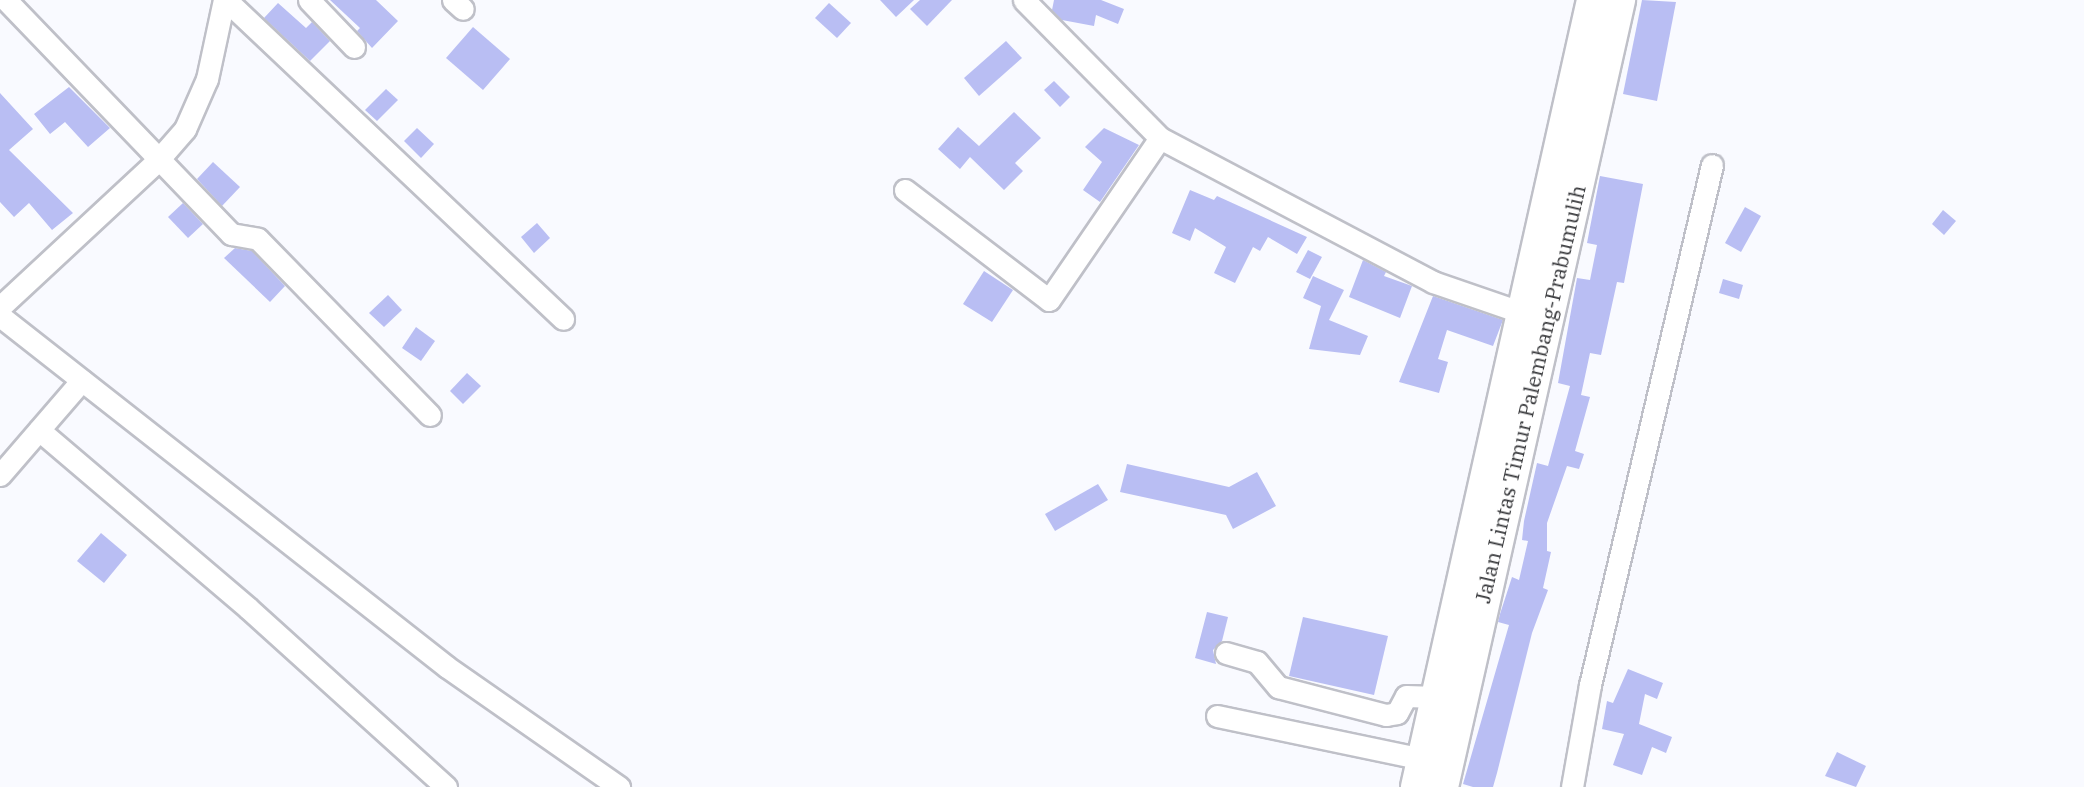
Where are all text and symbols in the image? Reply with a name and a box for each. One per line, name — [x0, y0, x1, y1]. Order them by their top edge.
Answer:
street label: Jalan Lintas Timur Palembang-Prabumulih — [1470, 183, 1590, 605]

